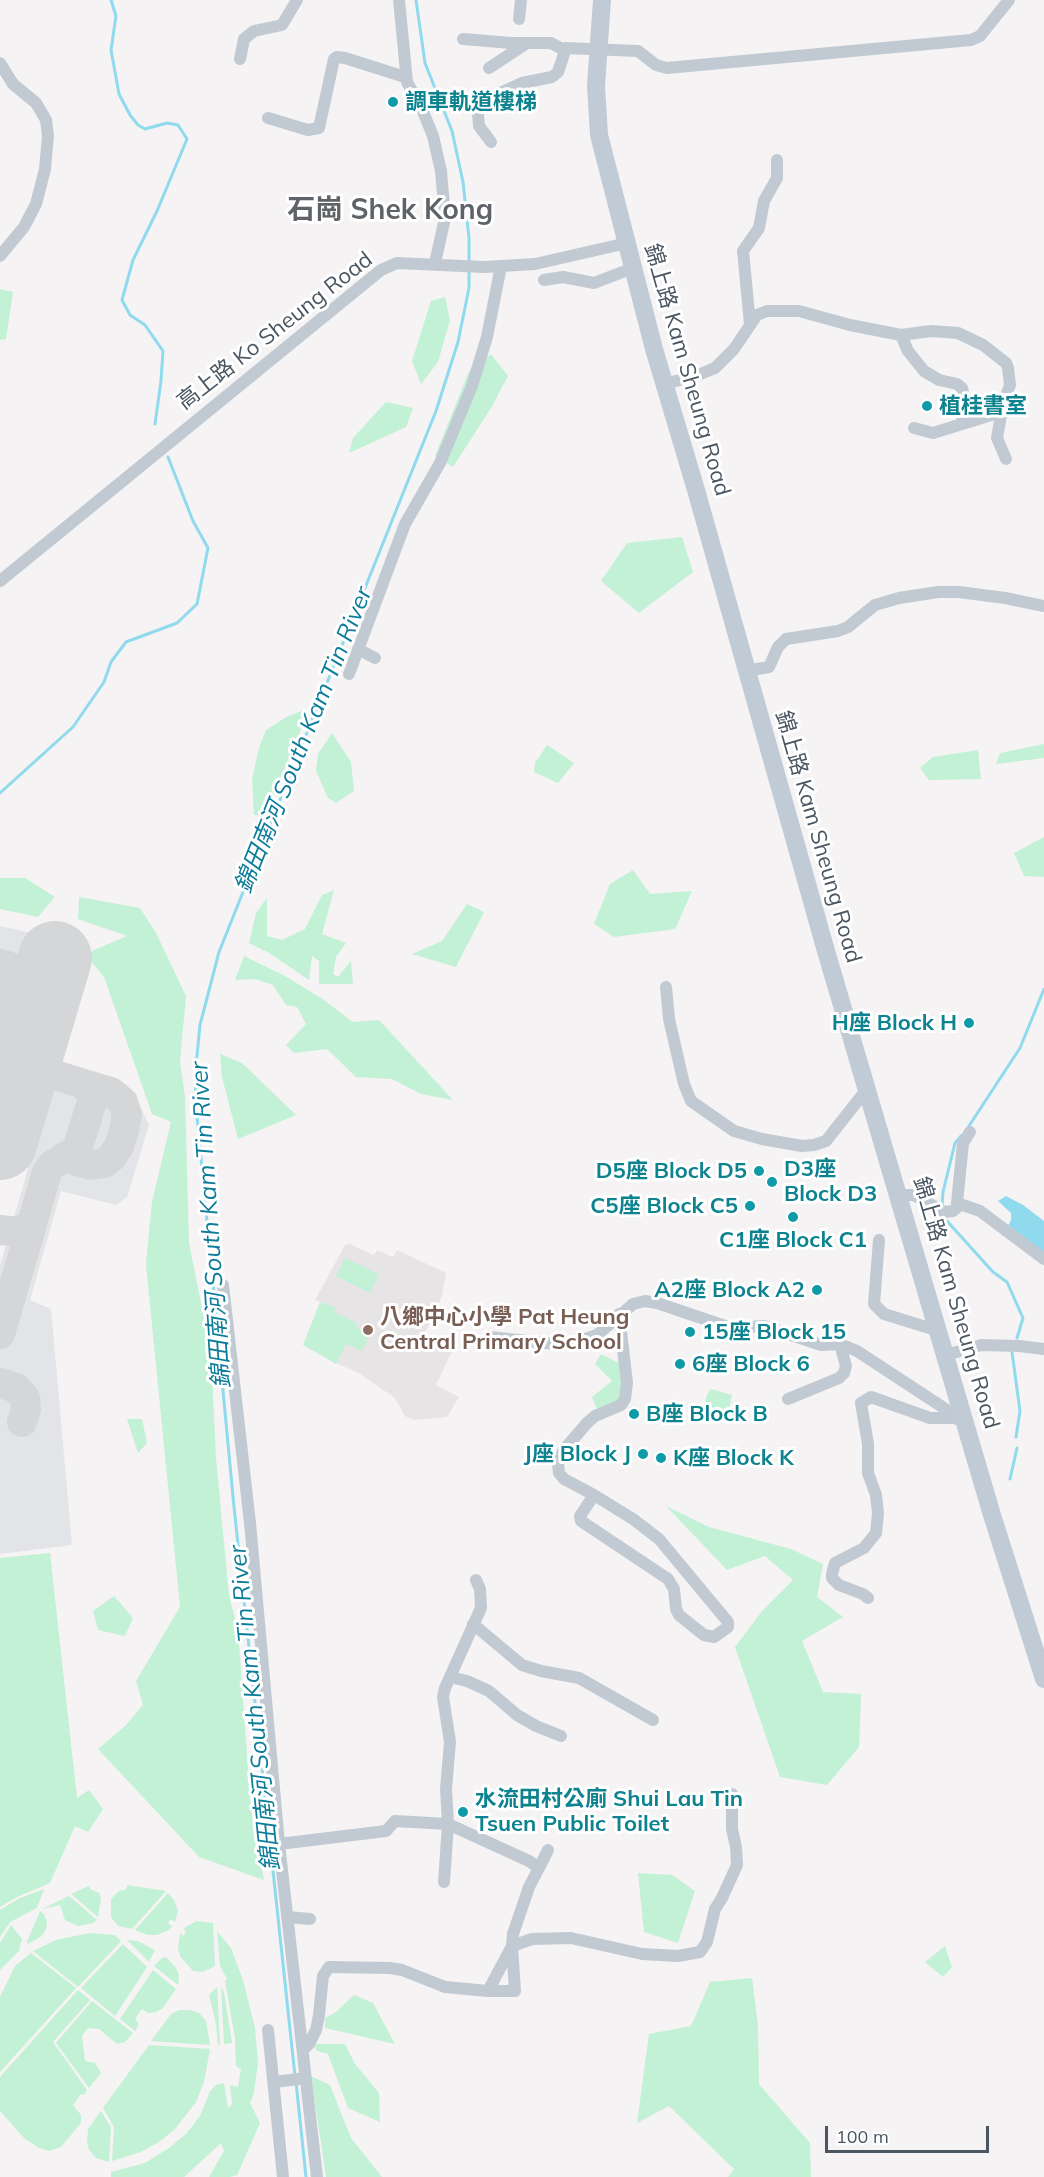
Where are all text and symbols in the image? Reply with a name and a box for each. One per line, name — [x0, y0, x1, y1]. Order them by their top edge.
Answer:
place label: 調車軌道樓梯 — [405, 89, 537, 115]
marker: 調車軌道樓梯 — [386, 95, 400, 109]
district label: 石崗 Shek Kong — [287, 194, 493, 228]
street label: 錦上路 Kam Sheung Road — [638, 241, 736, 499]
street label: 高上路 Ko Sheung Road — [172, 246, 378, 416]
place label: 植桂書室 — [939, 393, 1027, 419]
marker: 植桂書室 — [920, 399, 934, 413]
water label: 錦田南河 South Kam Tin River — [229, 583, 379, 897]
street label: 錦上路 Kam Sheung Road — [769, 708, 867, 966]
place label: H座 Block H — [832, 1010, 957, 1036]
marker: H座 Block H — [962, 1016, 976, 1030]
water label: 錦田南河 South Kam Tin River — [185, 1061, 237, 1389]
place label: D3座 Block D3 — [784, 1156, 877, 1208]
place label: D5座 Block D5 — [596, 1158, 747, 1184]
marker: D5座 Block D5 — [752, 1164, 766, 1178]
street label: 錦上路 Kam Sheung Road — [907, 1174, 1005, 1432]
marker: D3座 Block D3 — [765, 1175, 779, 1189]
place label: C5座 Block C5 — [590, 1193, 738, 1219]
marker: C5座 Block C5 — [743, 1199, 757, 1213]
marker: C1座 Block C1 — [786, 1210, 800, 1224]
place label: C1座 Block C1 — [719, 1227, 867, 1253]
place label: A2座 Block A2 — [654, 1277, 805, 1303]
marker: A2座 Block A2 — [810, 1283, 824, 1297]
place label: 八鄉中心小學 Pat Heung Central Primary School — [380, 1304, 629, 1356]
place label: 15座 Block 15 — [702, 1319, 846, 1345]
marker: 八鄉中心小學 Pat Heung Central Primary School — [361, 1323, 375, 1337]
marker: 15座 Block 15 — [683, 1325, 697, 1339]
place label: 6座 Block 6 — [692, 1351, 810, 1377]
marker: 6座 Block 6 — [673, 1357, 687, 1371]
place label: B座 Block B — [646, 1401, 768, 1427]
marker: B座 Block B — [627, 1407, 641, 1421]
place label: J座 Block J — [524, 1441, 631, 1467]
place label: K座 Block K — [673, 1445, 794, 1471]
marker: J座 Block J — [636, 1447, 650, 1461]
marker: K座 Block K — [654, 1451, 668, 1465]
water label: 錦田南河 South Kam Tin River — [224, 1544, 286, 1872]
place label: 水流田村公廁 Shui Lau Tin Tsuen Public Toilet — [475, 1786, 743, 1838]
marker: 水流田村公廁 Shui Lau Tin Tsuen Public Toilet — [456, 1805, 470, 1819]
scale bar — [828, 2114, 992, 2152]
text: 100 m — [836, 2125, 889, 2148]

